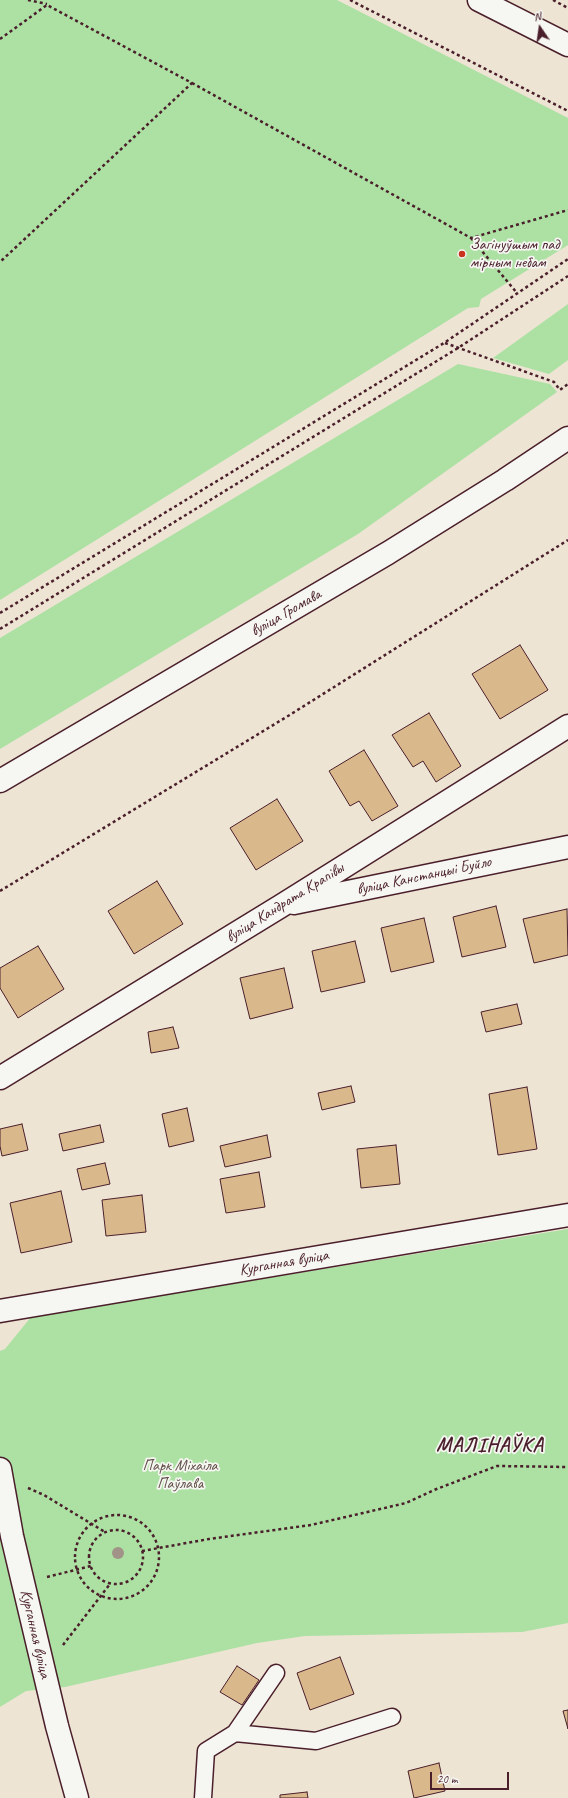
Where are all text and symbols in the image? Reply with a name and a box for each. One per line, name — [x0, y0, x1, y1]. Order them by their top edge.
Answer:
north arrow — [520, 8, 560, 48]
text: N — [532, 9, 542, 24]
place label: Загінуўшым пад мірным небам — [470, 235, 559, 273]
marker: Загінуўшым пад мірным небам — [457, 249, 467, 259]
street label: вуліца Громава — [247, 585, 325, 641]
street label: вуліца Канстанцыі Буйло — [355, 852, 493, 900]
street label: вуліца Кандрата Крапівы — [222, 859, 348, 947]
street label: Курганная вуліца — [238, 1246, 330, 1280]
district label: МАЛІНАЎКА — [437, 1434, 543, 1458]
park label: Парк Міхаіла Паўлава — [142, 1456, 218, 1494]
street label: Курганная вуліца — [15, 1588, 55, 1680]
scale bar — [432, 1764, 511, 1790]
text: 20 m — [437, 1771, 457, 1787]

